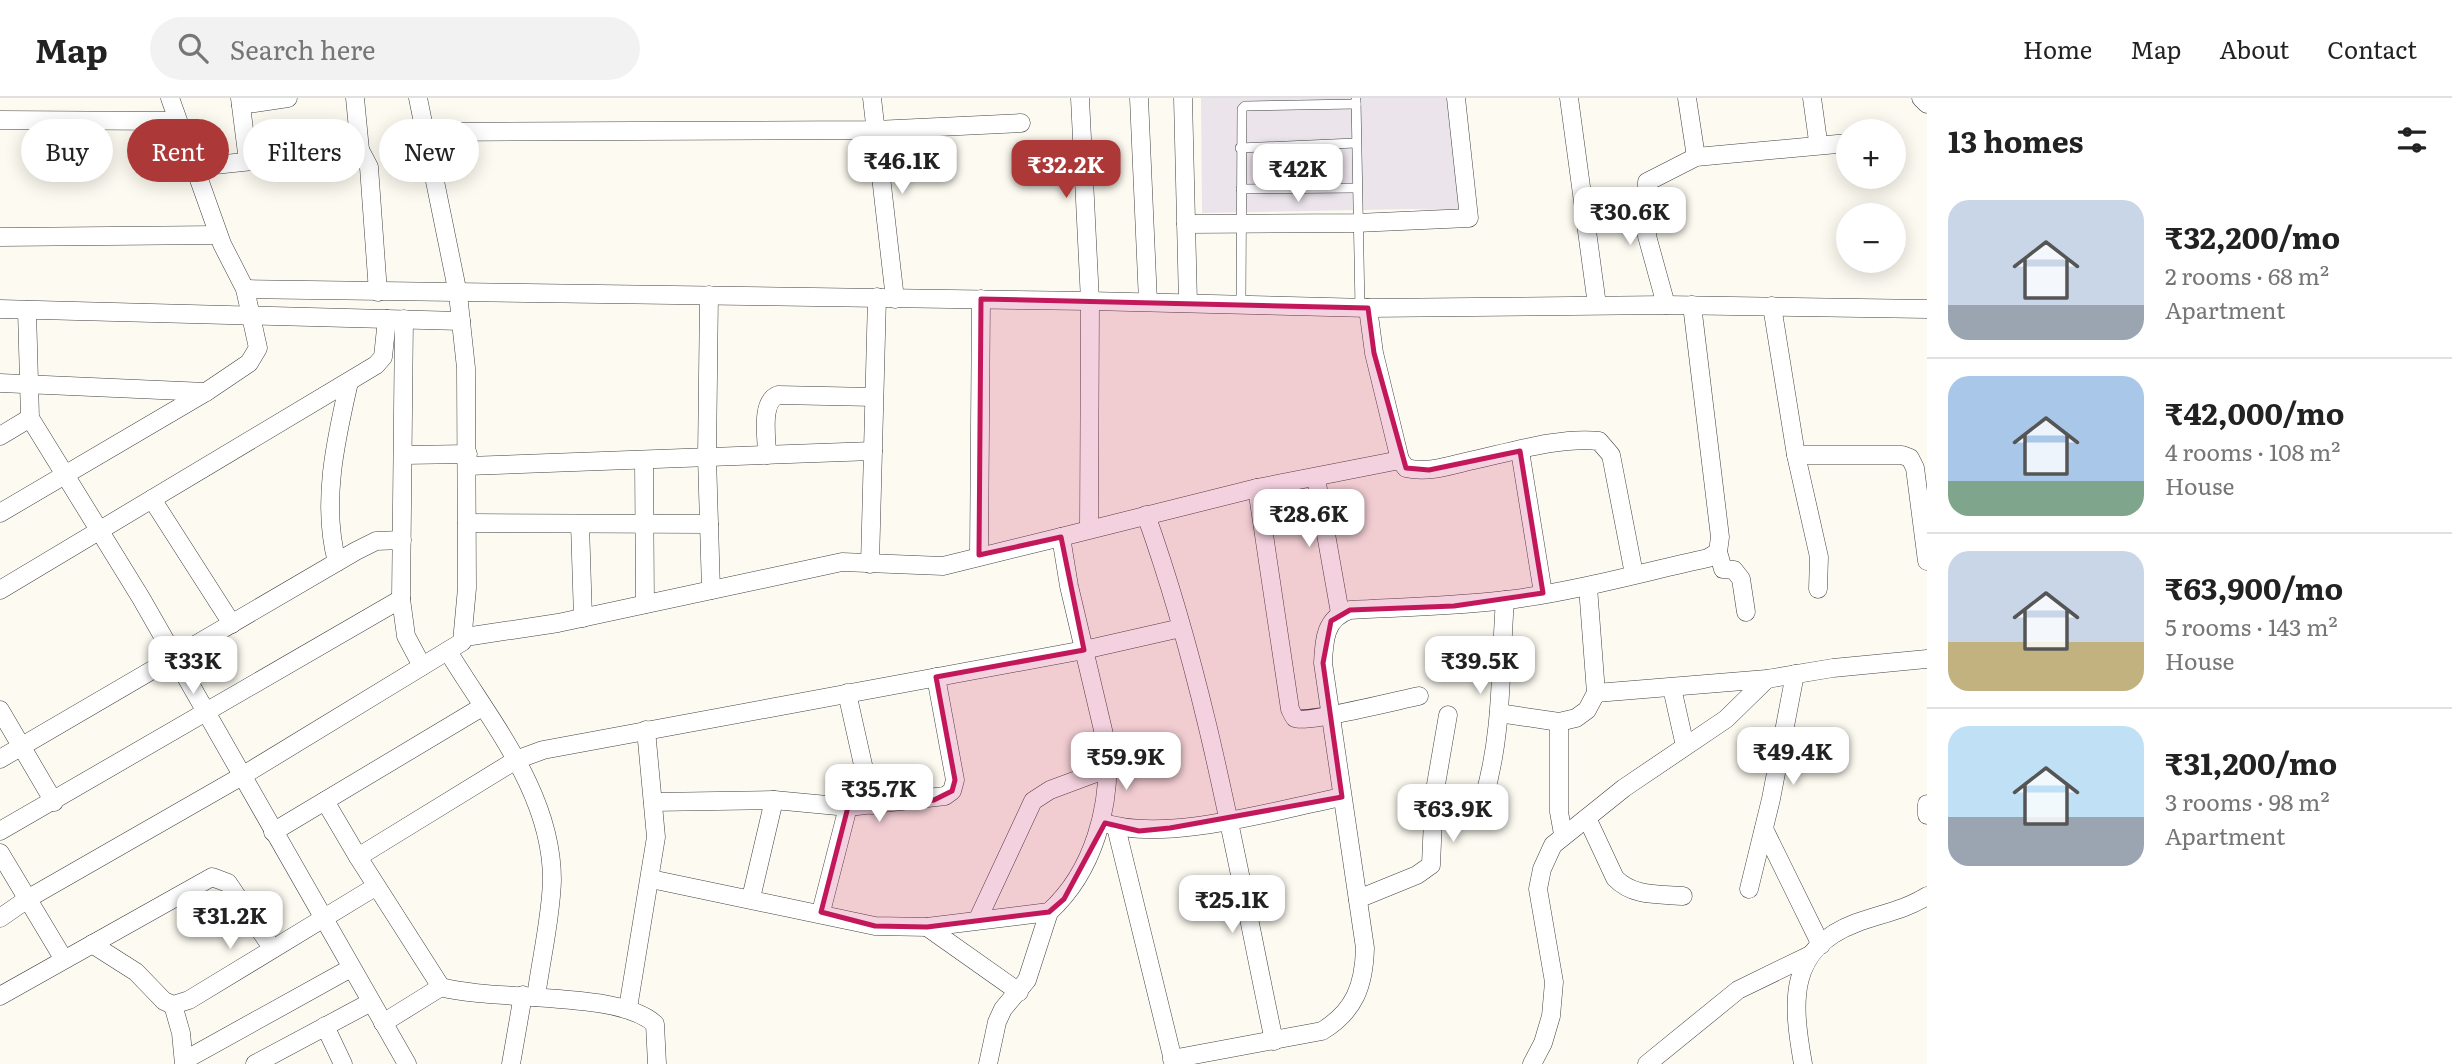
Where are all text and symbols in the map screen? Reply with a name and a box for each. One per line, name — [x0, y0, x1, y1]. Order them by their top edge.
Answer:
search box — [150, 17, 640, 80]
text: Map — [35, 24, 108, 73]
icon: search — [174, 29, 212, 67]
text: Search here — [230, 29, 376, 68]
text: Home — [2023, 31, 2092, 66]
text: Map — [2130, 31, 2181, 66]
text: About — [2219, 31, 2289, 66]
text: Contact — [2327, 31, 2417, 66]
text: 13 homes — [1948, 118, 2084, 162]
chip: Buy — [21, 119, 113, 182]
chip: Rent — [127, 119, 229, 182]
chip: Filters — [243, 119, 365, 182]
chip: New — [379, 119, 479, 182]
map controls — [1836, 119, 1906, 273]
button: + — [1836, 119, 1906, 189]
icon: filters — [2393, 121, 2431, 159]
pin: ₹46.1K — [845, 136, 959, 196]
pin: ₹32.2K — [1009, 140, 1123, 200]
text: ₹46.1K — [864, 142, 940, 176]
pin: ₹42K — [1257, 144, 1339, 204]
text: ₹32.2K — [1028, 146, 1104, 180]
text: ₹42K — [1269, 150, 1327, 184]
pin: ₹30.6K — [1573, 188, 1687, 247]
text: ₹30.6K — [1590, 193, 1670, 227]
button: − — [1836, 203, 1906, 273]
text: ₹32,200/mo — [2165, 214, 2340, 258]
icon: home — [2004, 228, 2088, 312]
text: 2 rooms · 68 m² — [2165, 258, 2329, 292]
text: Apartment — [2165, 292, 2285, 326]
text: ₹42,000/mo — [2165, 390, 2345, 434]
icon: home — [2004, 404, 2088, 488]
text: 4 rooms · 108 m² — [2165, 434, 2340, 468]
text: House — [2165, 468, 2234, 502]
pin: ₹28.6K — [1252, 490, 1366, 549]
text: ₹28.6K — [1269, 495, 1349, 529]
text: ₹63,900/mo — [2165, 565, 2343, 609]
icon: home — [2004, 579, 2088, 663]
text: 5 rooms · 143 m² — [2165, 609, 2338, 643]
pin: ₹33K — [152, 636, 234, 696]
pin: ₹39.5K — [1423, 636, 1537, 696]
text: ₹33K — [164, 642, 222, 676]
text: ₹39.5K — [1441, 642, 1519, 676]
text: House — [2165, 643, 2234, 677]
pin: ₹49.4K — [1736, 728, 1850, 787]
pin: ₹59.9K — [1069, 732, 1183, 792]
text: ₹49.4K — [1753, 733, 1833, 767]
text: ₹59.9K — [1087, 738, 1165, 772]
text: ₹31,200/mo — [2165, 740, 2337, 784]
icon: home — [2004, 754, 2088, 838]
pin: ₹35.7K — [822, 764, 936, 824]
text: ₹35.7K — [841, 770, 917, 804]
pin: ₹63.9K — [1396, 784, 1510, 844]
text: 3 rooms · 98 m² — [2165, 784, 2330, 818]
text: ₹63.9K — [1413, 790, 1493, 824]
text: Apartment — [2165, 818, 2285, 852]
pin: ₹25.1K — [1175, 876, 1289, 935]
text: ₹25.1K — [1195, 881, 1269, 915]
pin: ₹31.2K — [173, 892, 287, 951]
text: ₹31.2K — [193, 897, 267, 931]

